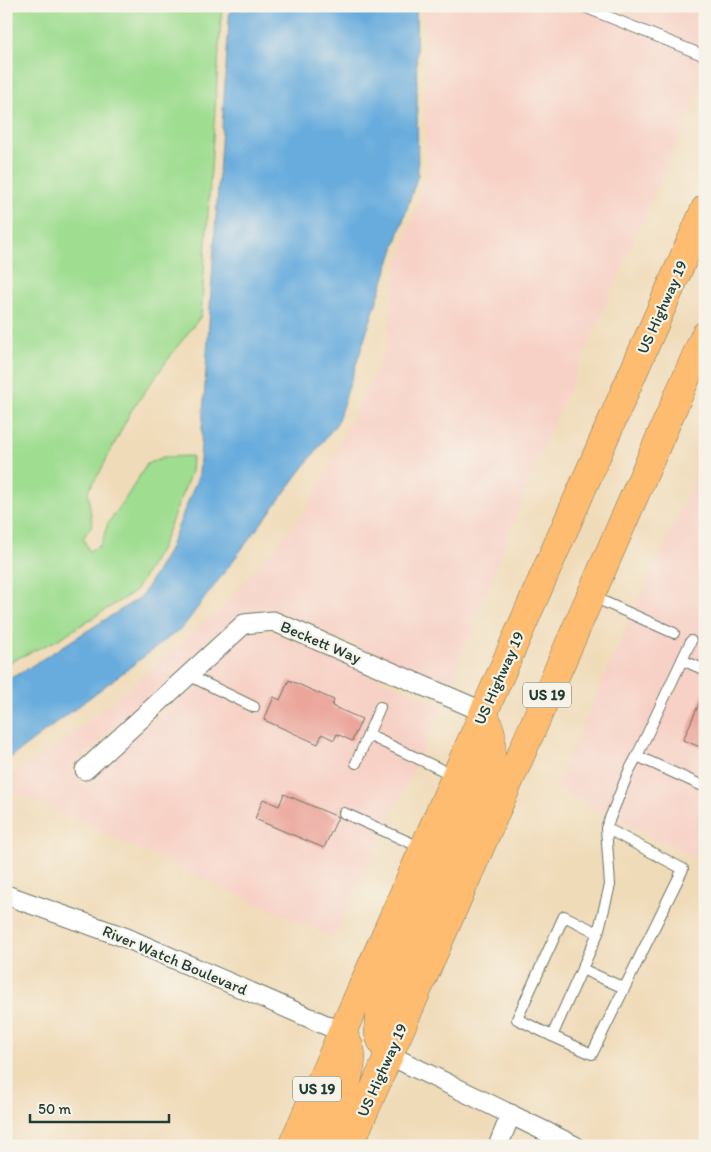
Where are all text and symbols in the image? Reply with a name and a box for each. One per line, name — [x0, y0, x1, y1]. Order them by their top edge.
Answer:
street label: US Highway 19 — [633, 257, 691, 357]
street label: Beckett Way — [278, 616, 365, 668]
street label: US Highway 19 — [470, 628, 528, 728]
road number: US 19 — [523, 682, 571, 708]
street label: River Watch Boulevard — [100, 921, 251, 999]
street label: US Highway 19 — [353, 1020, 411, 1120]
road number: US 19 — [293, 1076, 341, 1102]
scale bar — [30, 1092, 169, 1124]
text: 50 m — [38, 1100, 71, 1118]

